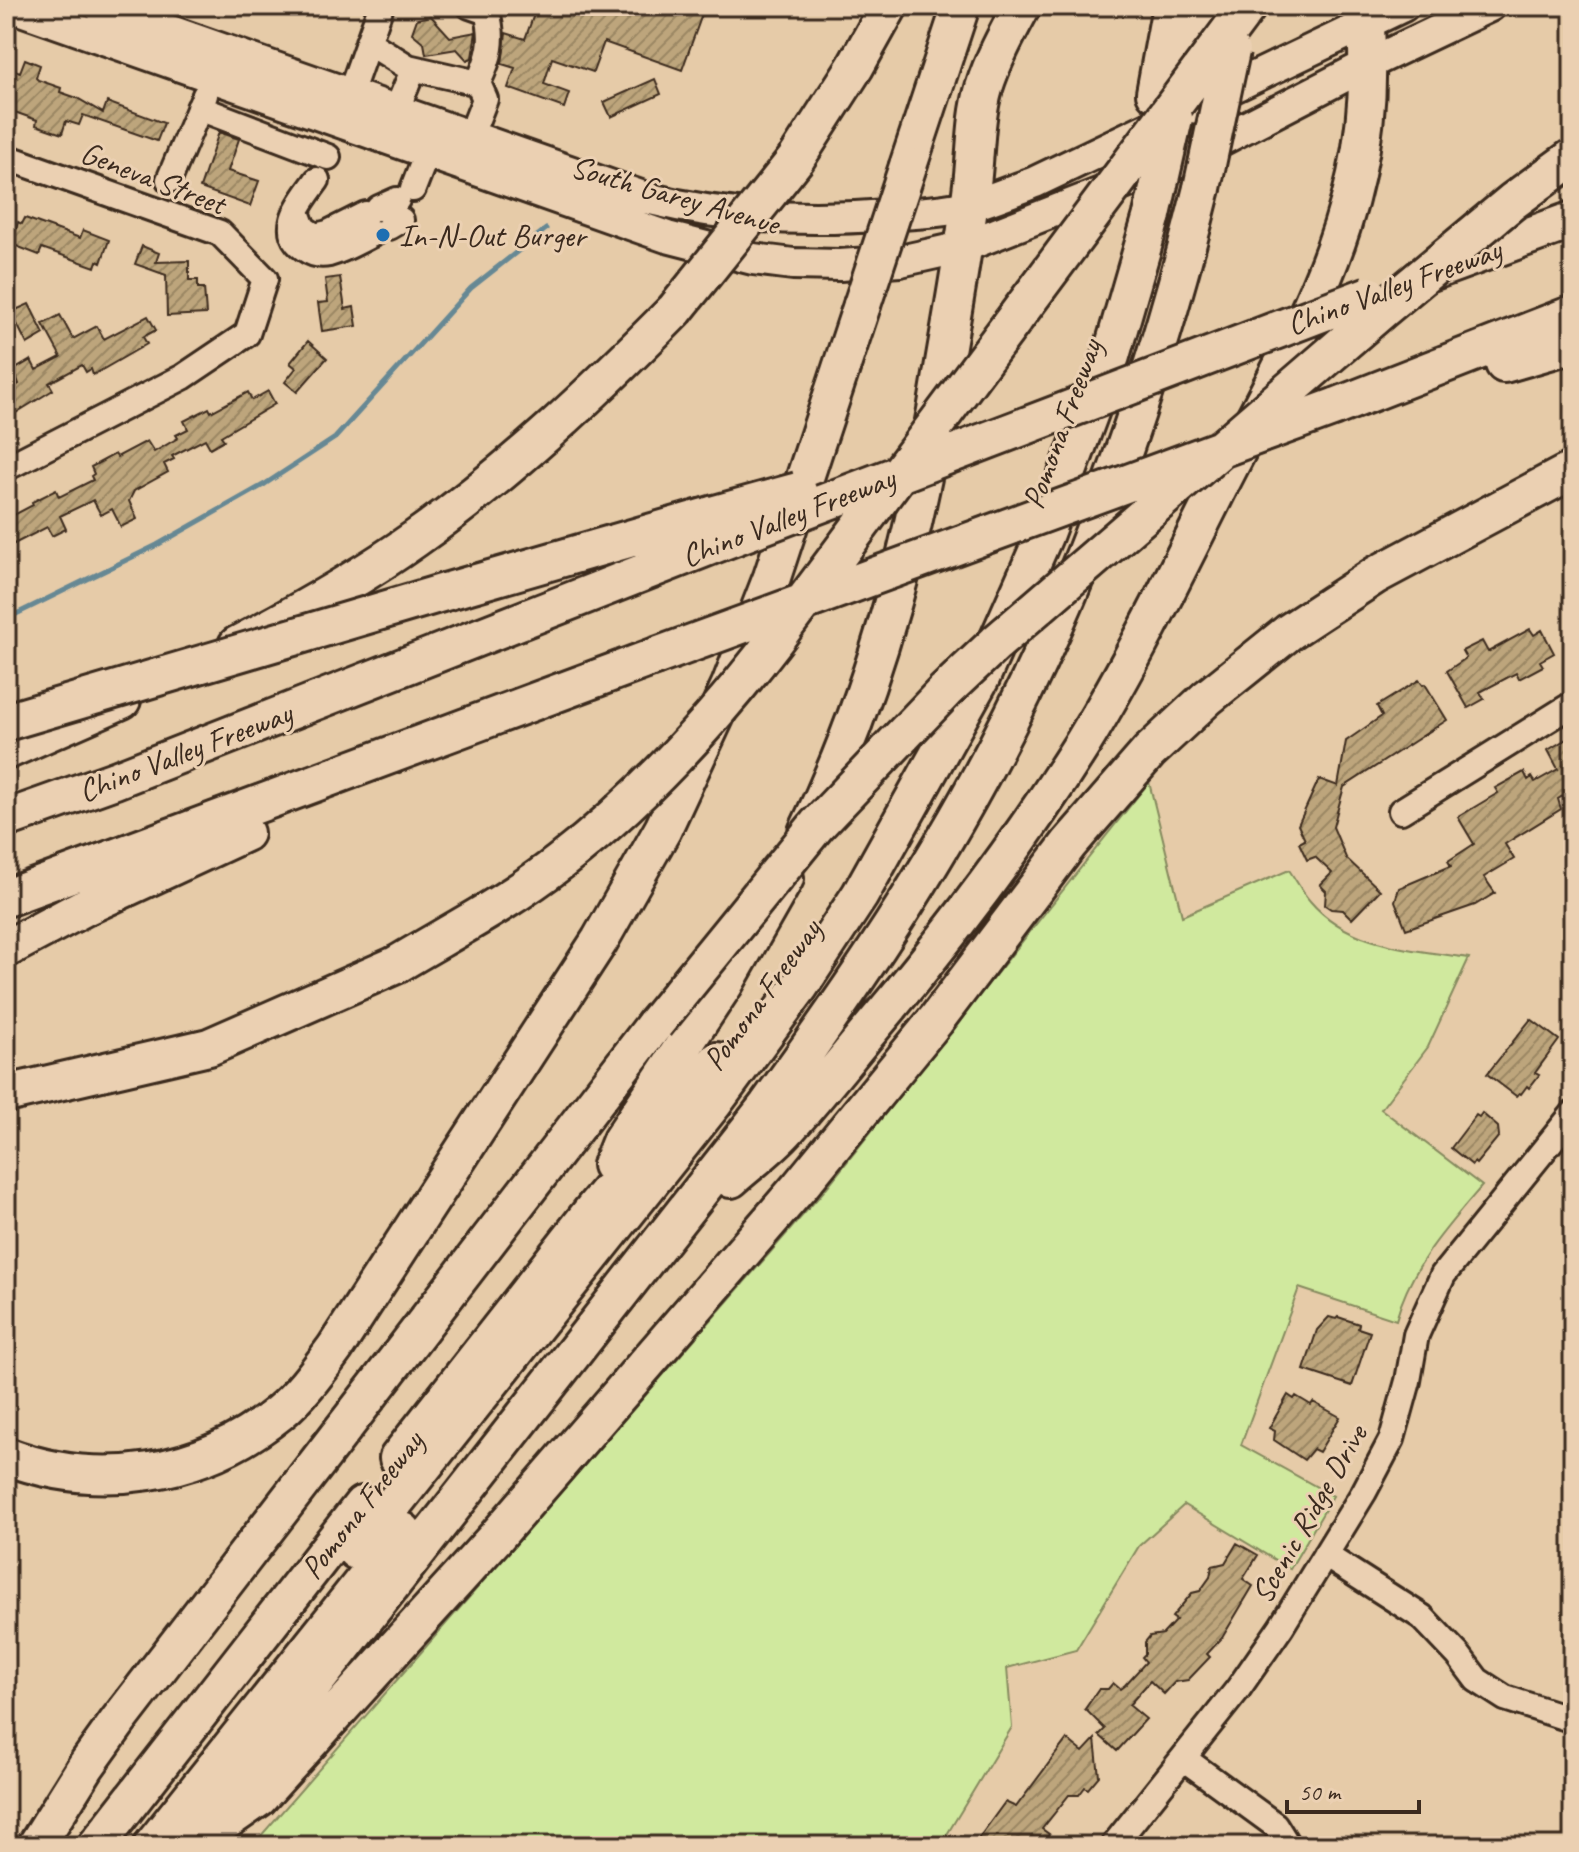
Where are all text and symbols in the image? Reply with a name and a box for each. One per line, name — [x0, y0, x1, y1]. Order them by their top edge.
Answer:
street label: Geneva Street — [75, 132, 234, 225]
street label: South Garey Avenue — [566, 146, 786, 245]
place label: In-N-Out Burger — [399, 215, 589, 256]
marker: In-N-Out Burger — [374, 226, 392, 244]
street label: Chino Valley Freeway — [1281, 229, 1509, 345]
street label: Pomona Freeway — [1012, 332, 1112, 514]
street label: Chino Valley Freeway — [676, 457, 902, 576]
street label: Chino Valley Freeway — [73, 692, 299, 811]
street label: Pomona Freeway — [693, 910, 832, 1079]
street label: Scenic Ridge Drive — [1242, 1415, 1378, 1610]
street label: Pomona Freeway — [291, 1421, 434, 1587]
scale bar — [1287, 1764, 1419, 1814]
text: 50 m — [1299, 1777, 1342, 1807]

